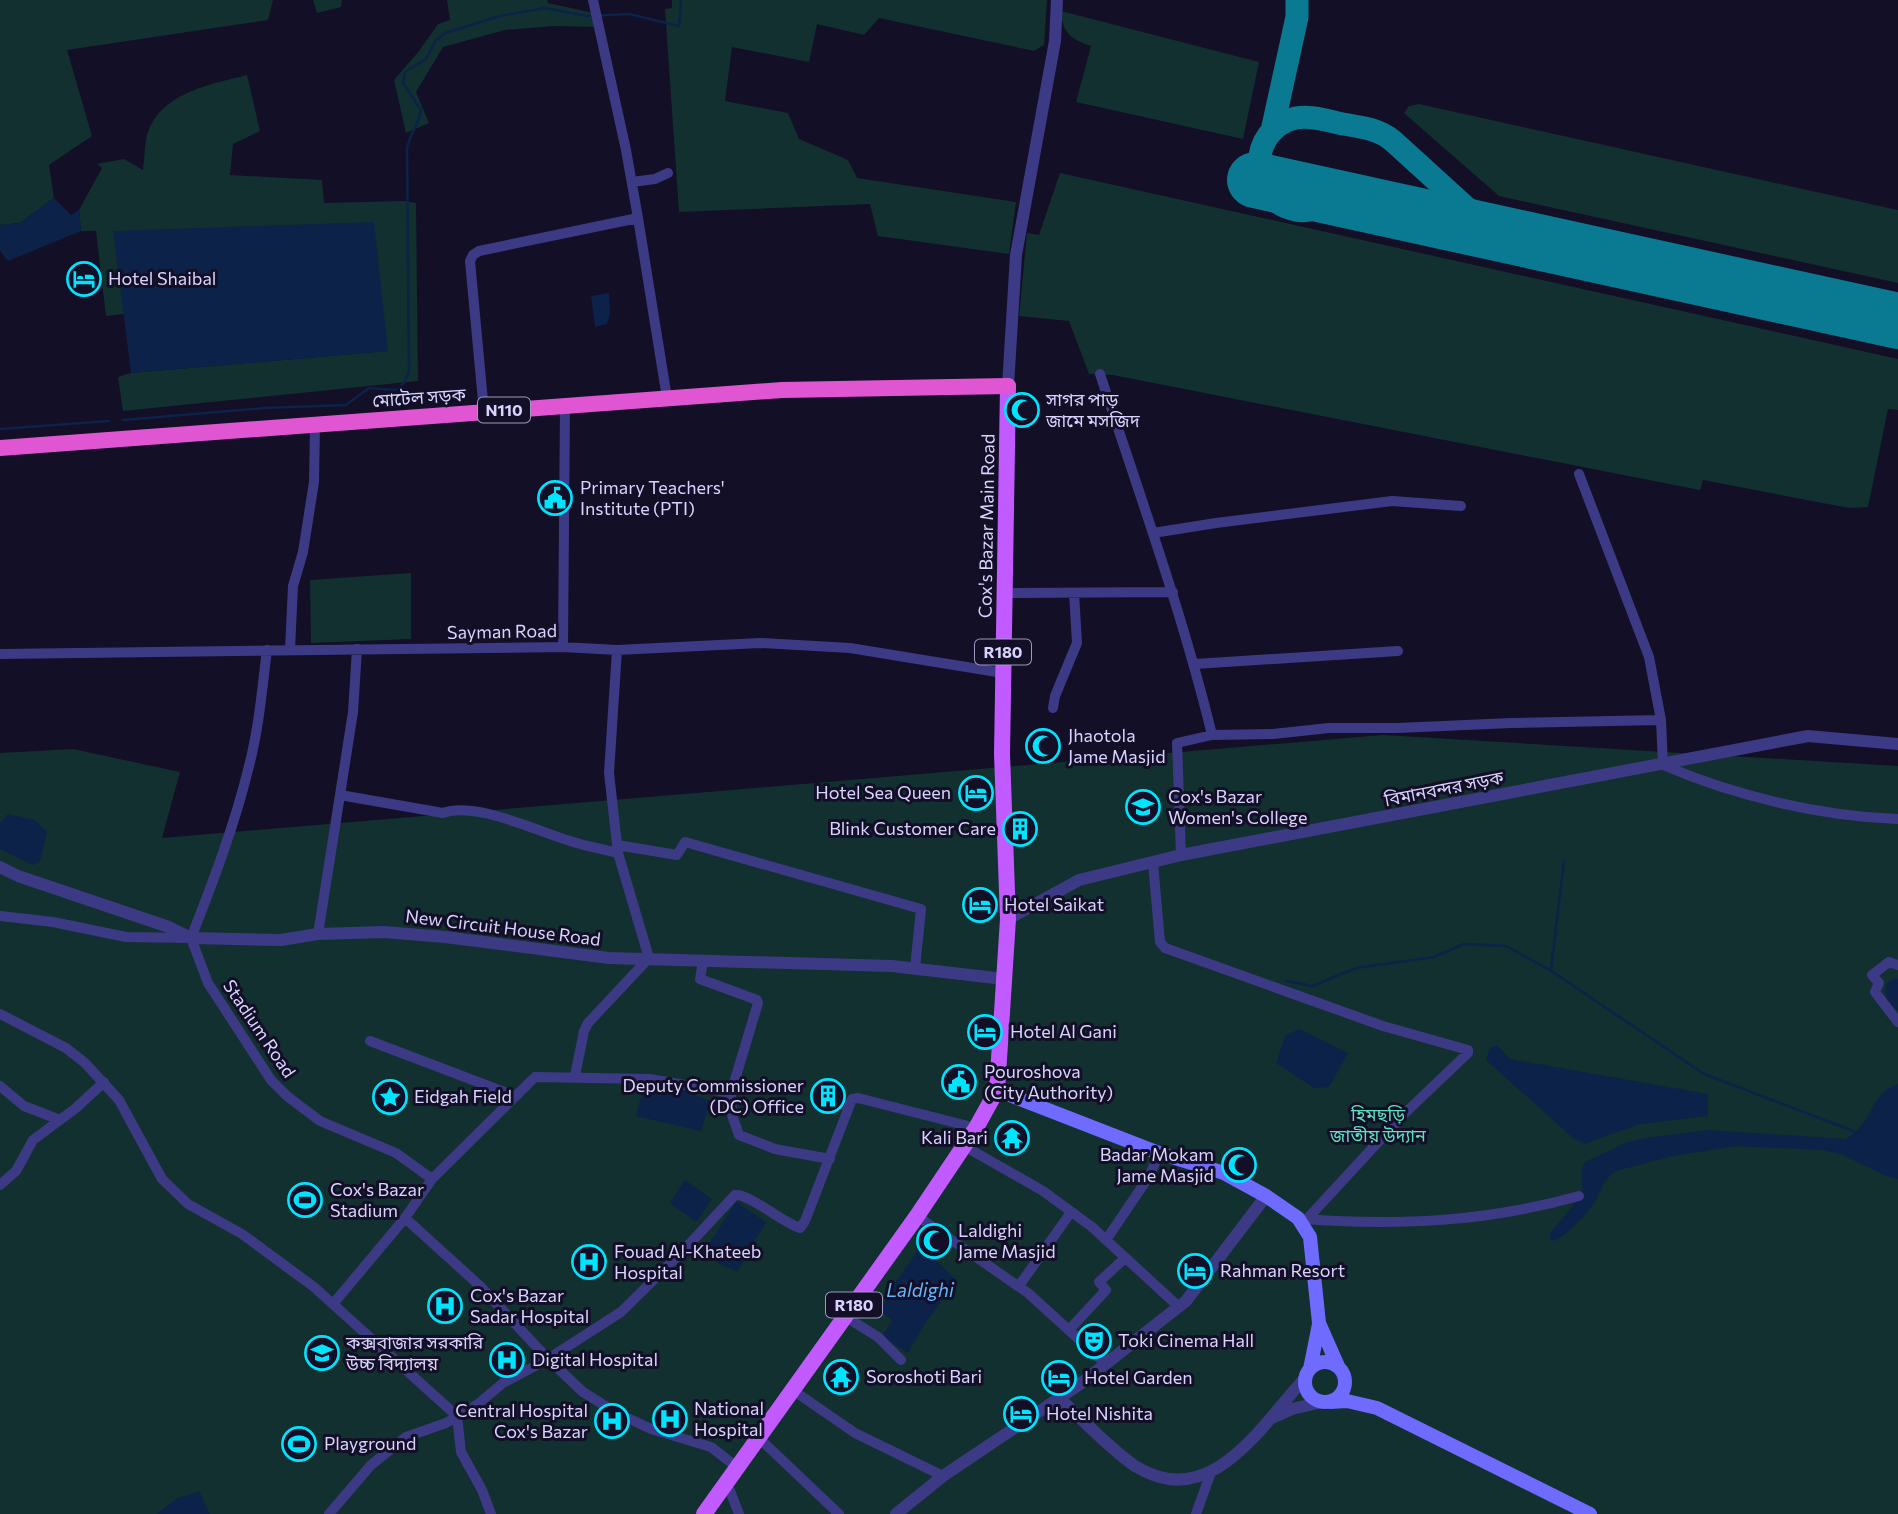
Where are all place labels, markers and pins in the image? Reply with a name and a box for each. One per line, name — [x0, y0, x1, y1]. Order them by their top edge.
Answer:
hotel icon: Hotel Shaibal — [65, 260, 103, 298]
place label: Hotel Shaibal — [108, 267, 216, 289]
place label: সাগর পাড় জামে মসজিদ — [1045, 388, 1141, 431]
mosque icon: সাগর পাড় জামে মসজিদ — [1003, 391, 1041, 429]
place label: Primary Teachers' Institute (PTI) — [580, 476, 725, 519]
public building icon: Primary Teachers' Institute (PTI) — [536, 479, 574, 517]
place label: Jhaotola Jame Masjid — [1068, 724, 1166, 767]
mosque icon: Jhaotola Jame Masjid — [1024, 727, 1062, 765]
hotel icon: Hotel Sea Queen — [957, 774, 995, 812]
place label: Hotel Sea Queen — [815, 781, 951, 803]
place label: Cox's Bazar Women's College — [1168, 785, 1307, 828]
school or university icon: Cox's Bazar Women's College — [1124, 788, 1162, 826]
building icon: Blink Customer Care — [1001, 810, 1039, 848]
place label: Blink Customer Care — [829, 817, 996, 839]
hotel icon: Hotel Saikat — [961, 886, 999, 924]
place label: Hotel Saikat — [1004, 893, 1104, 915]
hotel icon: Hotel Al Gani — [966, 1013, 1004, 1051]
place label: Hotel Al Gani — [1010, 1020, 1117, 1042]
place label: Pouroshova (City Authority) — [984, 1060, 1113, 1103]
public building icon: Pouroshova (City Authority) — [940, 1063, 978, 1101]
place label: Deputy Commissioner (DC) Office — [623, 1074, 804, 1117]
building icon: Deputy Commissioner (DC) Office — [809, 1077, 847, 1115]
place icon: Eidgah Field — [371, 1078, 409, 1116]
place label: Eidgah Field — [414, 1085, 512, 1107]
temple icon: Kali Bari — [993, 1119, 1031, 1157]
place label: Kali Bari — [921, 1126, 988, 1148]
place label: Badar Mokam Jame Masjid — [1100, 1143, 1214, 1186]
mosque icon: Badar Mokam Jame Masjid — [1220, 1146, 1258, 1184]
place label: Cox's Bazar Stadium — [330, 1178, 424, 1221]
sports icon: Cox's Bazar Stadium — [286, 1181, 324, 1219]
place label: Laldighi Jame Masjid — [958, 1219, 1056, 1262]
mosque icon: Laldighi Jame Masjid — [915, 1222, 953, 1260]
place label: Fouad Al-Khateeb Hospital — [614, 1240, 761, 1283]
hospital icon: Fouad Al-Khateeb Hospital — [570, 1243, 608, 1281]
hotel icon: Rahman Resort — [1176, 1252, 1214, 1290]
place label: Rahman Resort — [1220, 1259, 1345, 1281]
place label: Cox's Bazar Sadar Hospital — [470, 1284, 589, 1327]
hospital icon: Cox's Bazar Sadar Hospital — [426, 1287, 464, 1325]
theatre icon: Toki Cinema Hall — [1075, 1322, 1113, 1360]
place label: Toki Cinema Hall — [1118, 1329, 1254, 1351]
place label: কক্সবাজার সরকারি উচ্চ বিদ্যালয় — [345, 1331, 484, 1374]
school or university icon: কক্সবাজার সরকারি উচ্চ বিদ্যালয় — [303, 1334, 341, 1372]
hospital icon: Digital Hospital — [488, 1341, 526, 1379]
place label: Digital Hospital — [532, 1348, 658, 1370]
temple icon: Soroshoti Bari — [822, 1358, 860, 1396]
hotel icon: Hotel Garden — [1040, 1359, 1078, 1397]
place label: Soroshoti Bari — [866, 1365, 982, 1387]
place label: Hotel Garden — [1084, 1366, 1193, 1388]
hotel icon: Hotel Nishita — [1002, 1395, 1040, 1433]
place label: National Hospital — [694, 1397, 764, 1440]
place label: Central Hospital Cox's Bazar — [455, 1399, 588, 1442]
hospital icon: National Hospital — [651, 1400, 689, 1438]
hospital icon: Central Hospital Cox's Bazar — [593, 1402, 631, 1440]
place label: Hotel Nishita — [1046, 1402, 1153, 1424]
sports icon: Playground — [280, 1425, 318, 1463]
place label: Playground — [324, 1432, 416, 1454]

